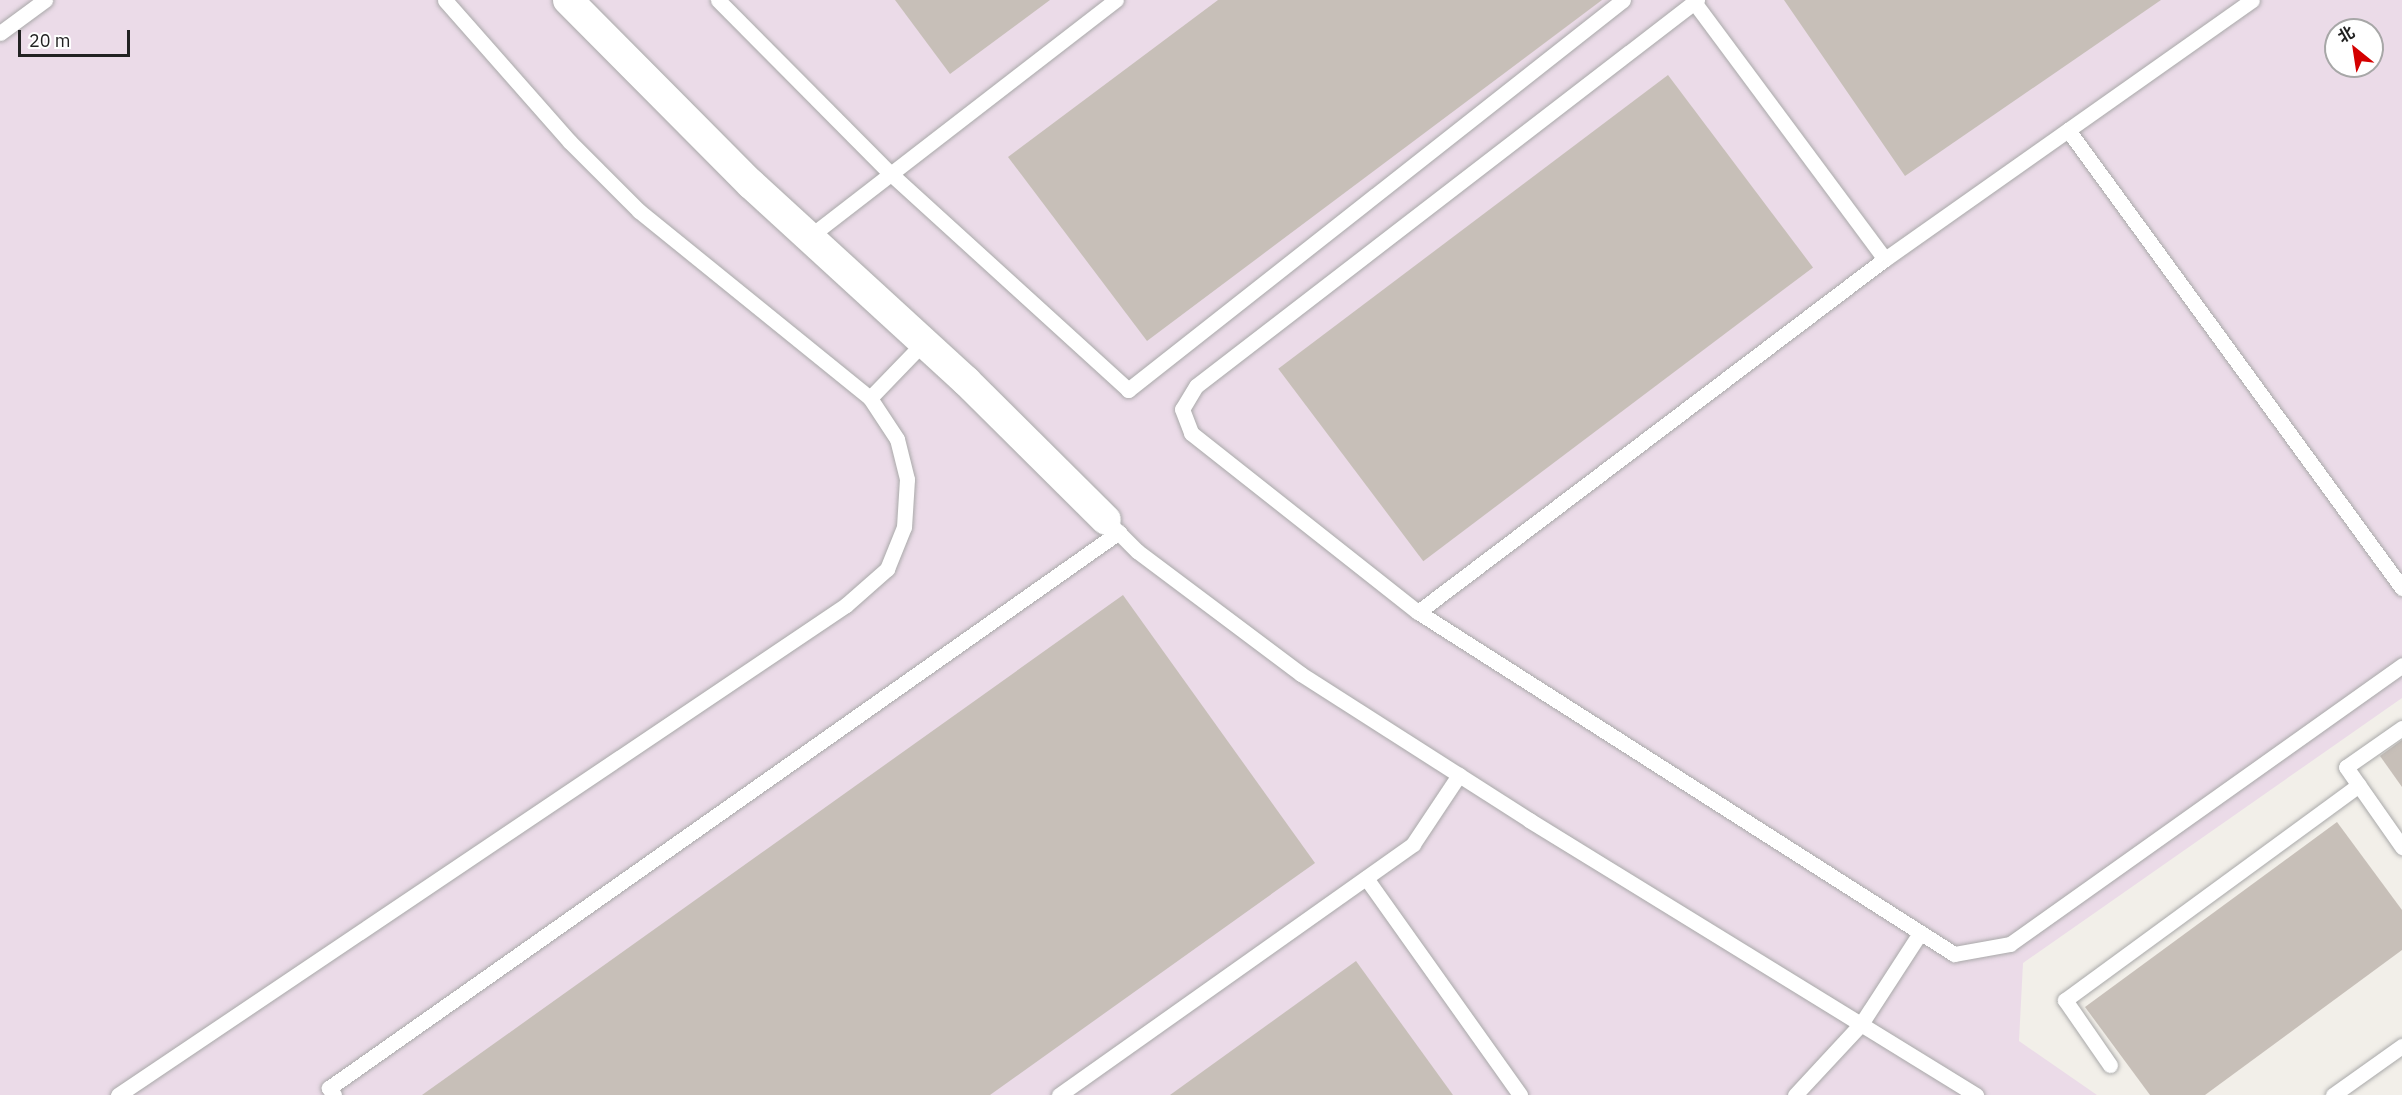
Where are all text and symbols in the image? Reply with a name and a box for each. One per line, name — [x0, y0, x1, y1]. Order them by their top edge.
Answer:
scale bar — [21, 18, 134, 56]
north arrow — [2324, 18, 2384, 78]
text: 北 — [2334, 21, 2358, 47]
text: 20 m — [29, 29, 71, 52]

